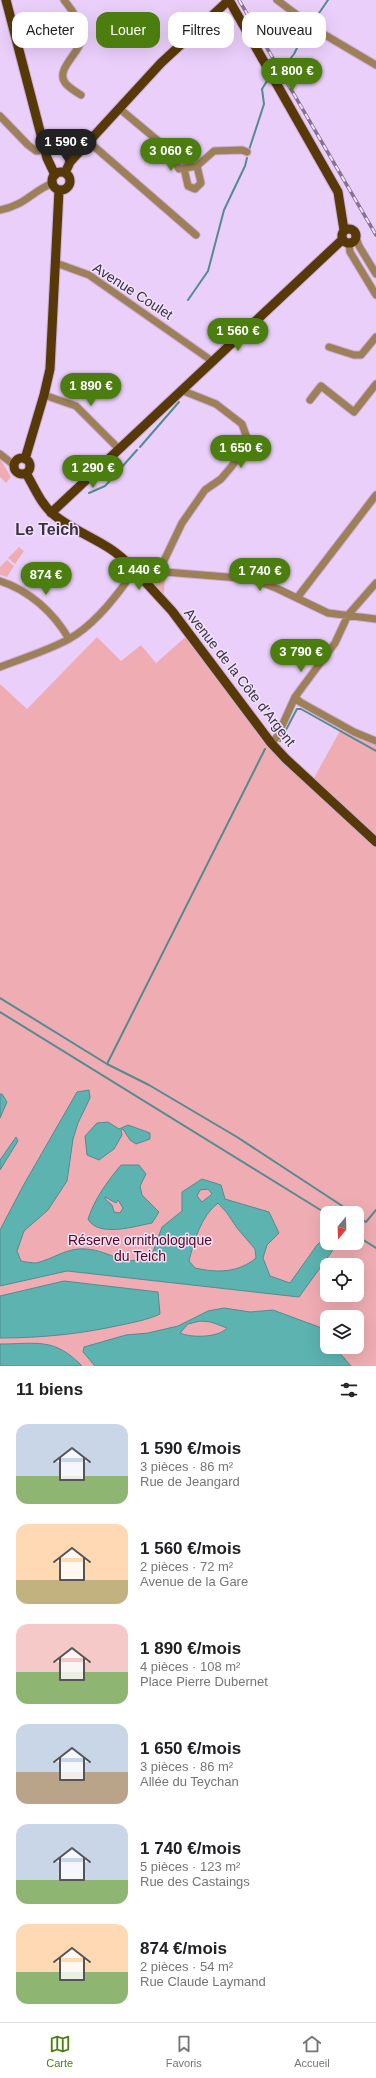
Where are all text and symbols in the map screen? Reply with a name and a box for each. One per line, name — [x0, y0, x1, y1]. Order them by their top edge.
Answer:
chip: Acheter — [12, 12, 88, 48]
chip: Louer — [96, 12, 160, 48]
chip: Filtres — [168, 12, 234, 48]
chip: Nouveau — [242, 12, 326, 48]
pin: 1 800 € — [255, 58, 329, 92]
text: 1 800 € — [270, 63, 314, 78]
pin: 1 590 € — [29, 129, 103, 163]
text: 1 590 € — [44, 134, 88, 149]
pin: 3 060 € — [134, 138, 208, 172]
text: 3 060 € — [149, 143, 193, 158]
street label: Avenue Coulet — [90, 259, 176, 323]
pin: 1 560 € — [201, 318, 275, 352]
text: 1 560 € — [216, 323, 260, 338]
pin: 1 890 € — [54, 373, 128, 407]
text: 1 890 € — [69, 378, 113, 393]
pin: 1 650 € — [204, 435, 278, 469]
text: 1 650 € — [219, 440, 263, 455]
pin: 1 290 € — [56, 455, 130, 489]
text: 1 290 € — [71, 460, 115, 475]
district label: Le Teich — [15, 521, 79, 538]
pin: 1 440 € — [102, 557, 176, 591]
pin: 1 740 € — [223, 558, 297, 592]
pin: 874 € — [18, 562, 74, 596]
text: 1 440 € — [117, 562, 161, 577]
text: 1 740 € — [238, 563, 282, 578]
text: 874 € — [30, 567, 62, 582]
street label: Avenue de la Côte d'Argent — [181, 605, 299, 749]
pin: 3 790 € — [264, 639, 338, 673]
text: 3 790 € — [279, 644, 323, 659]
north arrow — [320, 1206, 364, 1250]
map controls — [320, 1206, 364, 1354]
park label: Réserve ornithologique du Teich — [68, 1232, 212, 1264]
button: locate — [320, 1258, 364, 1302]
button: layers — [320, 1310, 364, 1354]
icon: filters — [338, 1379, 360, 1401]
text: 11 biens — [16, 1380, 83, 1399]
text: 1 590 €/mois — [140, 1439, 241, 1458]
icon: home — [48, 1440, 96, 1488]
text: 3 pièces · 86 m² — [140, 1459, 233, 1474]
text: Rue de Jeangard — [140, 1474, 240, 1489]
text: 1 560 €/mois — [140, 1539, 241, 1558]
icon: home — [48, 1540, 96, 1588]
text: 2 pièces · 72 m² — [140, 1559, 233, 1574]
text: Avenue de la Gare — [140, 1574, 248, 1589]
text: 1 890 €/mois — [140, 1639, 241, 1658]
icon: home — [48, 1640, 96, 1688]
text: 4 pièces · 108 m² — [140, 1659, 240, 1674]
text: Place Pierre Dubernet — [140, 1674, 268, 1689]
text: 1 650 €/mois — [140, 1739, 241, 1758]
icon: home — [48, 1740, 96, 1788]
text: 3 pièces · 86 m² — [140, 1759, 233, 1774]
text: Allée du Teychan — [140, 1774, 239, 1789]
text: 1 740 €/mois — [140, 1839, 241, 1858]
icon: home — [48, 1840, 96, 1888]
text: 5 pièces · 123 m² — [140, 1859, 240, 1874]
text: Rue des Castaings — [140, 1874, 250, 1889]
text: 874 €/mois — [140, 1939, 227, 1958]
icon: home — [48, 1940, 96, 1988]
text: 2 pièces · 54 m² — [140, 1959, 233, 1974]
text: Rue Claude Laymand — [140, 1974, 266, 1989]
tab: Carte — [46, 2033, 73, 2069]
tab: Favoris — [166, 2033, 202, 2069]
tab: Accueil — [294, 2033, 330, 2069]

